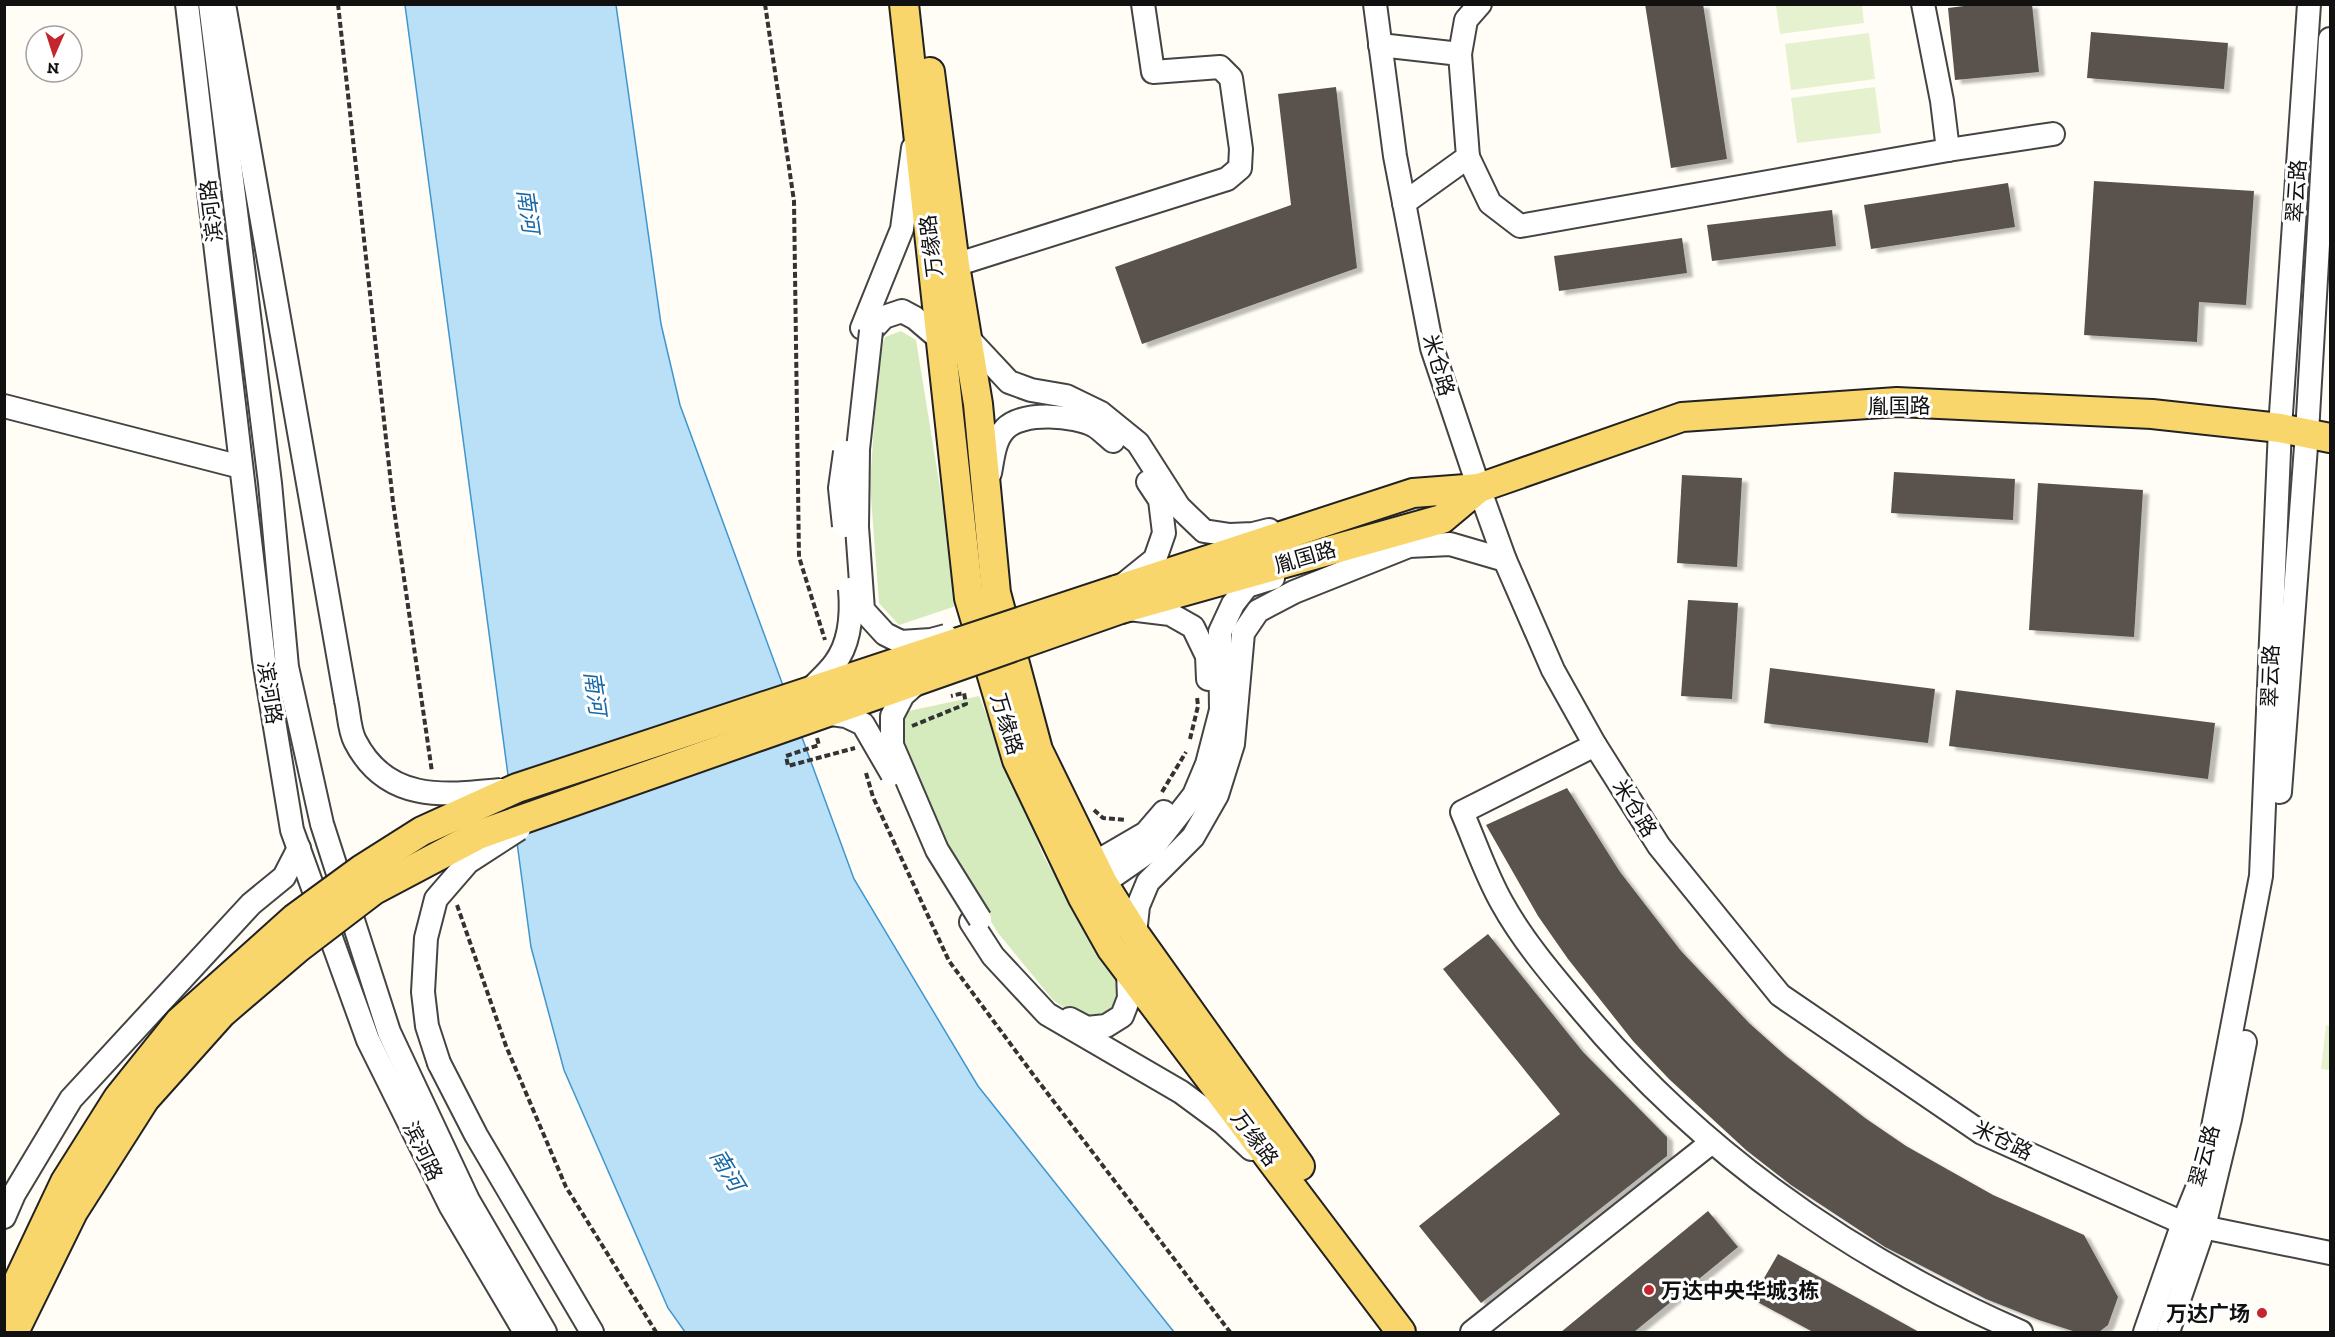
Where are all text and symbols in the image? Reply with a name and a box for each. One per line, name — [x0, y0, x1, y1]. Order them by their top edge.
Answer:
north arrow — [24, 24, 84, 84]
text: N — [47, 59, 60, 78]
street label: 翠云路 — [2281, 159, 2311, 223]
street label: 滨河路 — [195, 178, 227, 244]
water label: 南河 — [512, 187, 545, 239]
street label: 万缘路 — [915, 213, 947, 279]
street label: 米仓路 — [1418, 331, 1460, 399]
street label: 胤国路 — [1868, 393, 1931, 418]
street label: 胤国路 — [1271, 536, 1339, 578]
street label: 翠云路 — [2256, 644, 2284, 708]
street label: 滨河路 — [253, 660, 287, 726]
water label: 南河 — [579, 669, 612, 721]
street label: 万缘路 — [986, 690, 1028, 758]
street label: 米仓路 — [1608, 775, 1662, 841]
street label: 万缘路 — [1226, 1105, 1284, 1171]
street label: 米仓路 — [1969, 1115, 2037, 1165]
street label: 滨河路 — [398, 1117, 448, 1185]
street label: 翠云路 — [2184, 1122, 2224, 1190]
water label: 南河 — [704, 1144, 752, 1199]
place label: 万达中央华城3栋 — [1661, 1278, 1819, 1303]
marker: 万达中央华城3栋 — [1642, 1283, 1656, 1297]
place label: 万达广场 — [2166, 1301, 2250, 1326]
marker: 万达广场 — [2255, 1306, 2269, 1320]

